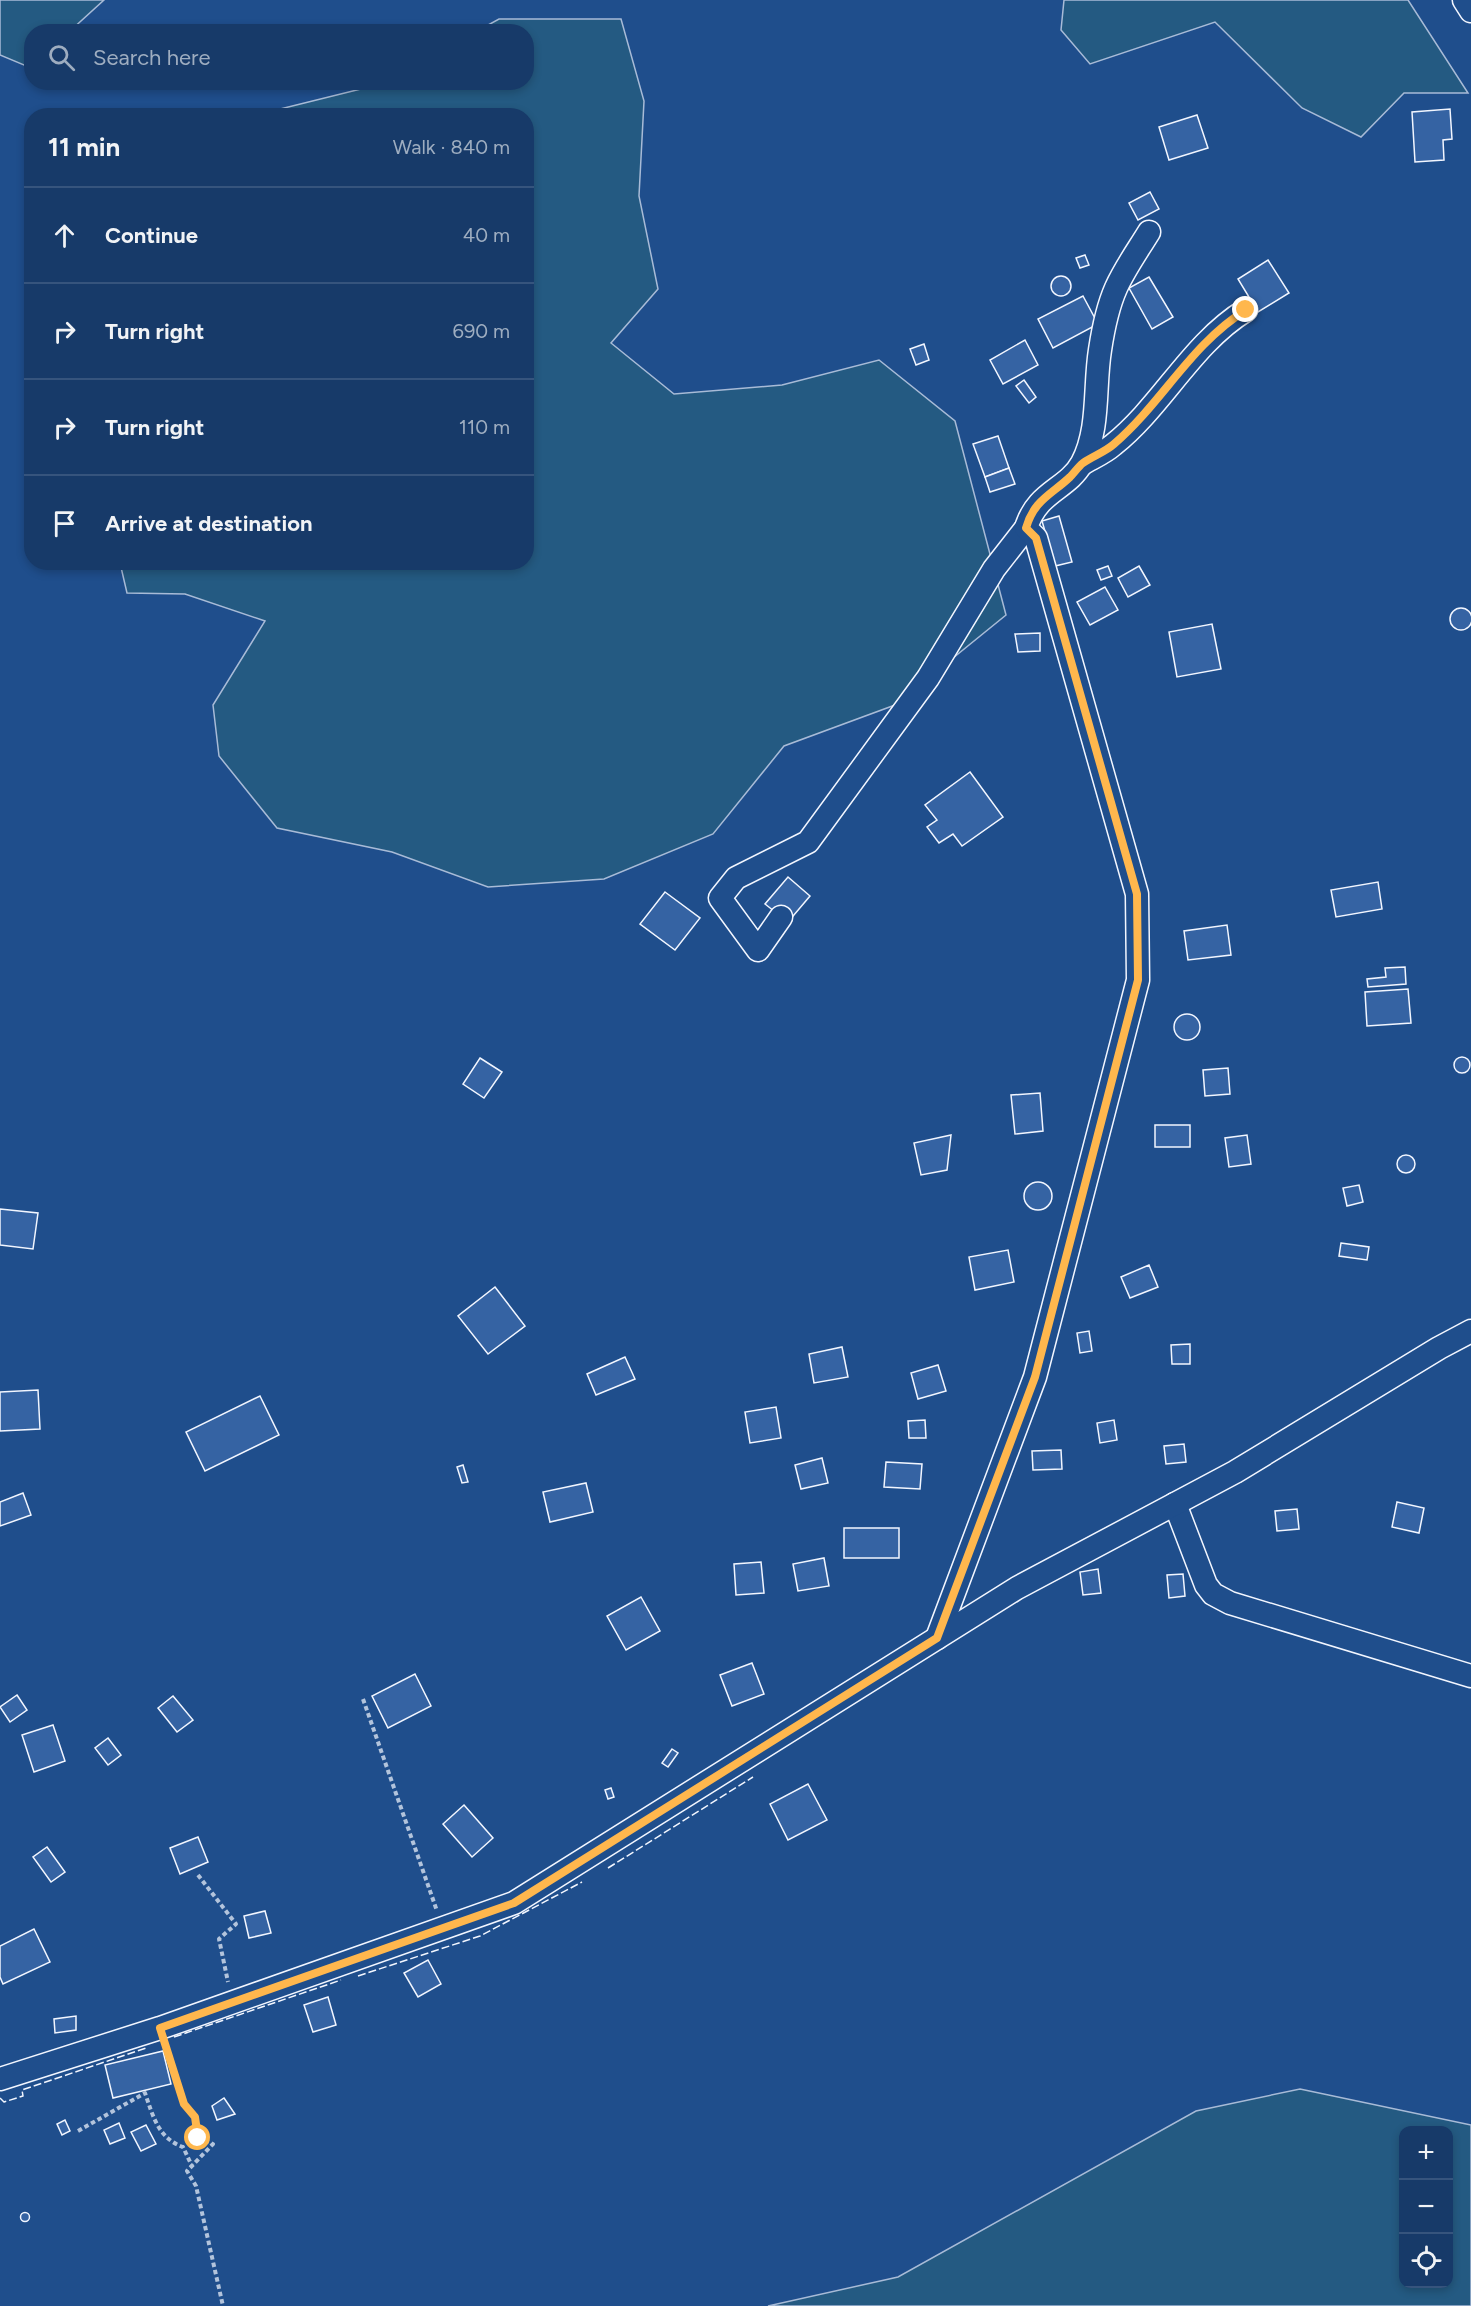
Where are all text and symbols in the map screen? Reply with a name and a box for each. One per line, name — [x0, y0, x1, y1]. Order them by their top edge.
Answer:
search box — [24, 24, 534, 90]
icon: search — [45, 41, 78, 74]
text: Search here — [93, 44, 211, 71]
text: 11 min — [48, 131, 120, 163]
text: Walk · 840 m — [393, 135, 510, 159]
icon: ahead — [48, 219, 81, 252]
text: Continue — [105, 222, 198, 249]
text: 40 m — [463, 223, 510, 247]
route end — [1232, 296, 1258, 322]
icon: right — [48, 315, 81, 348]
text: Turn right — [105, 318, 204, 345]
text: 690 m — [453, 319, 510, 343]
icon: right — [48, 411, 81, 444]
text: Turn right — [105, 414, 204, 441]
text: 110 m — [459, 415, 510, 439]
icon: arrive — [48, 507, 81, 540]
text: Arrive at destination — [105, 510, 313, 537]
route start — [184, 2124, 210, 2150]
map controls — [1399, 2126, 1453, 2288]
button: + — [1399, 2126, 1453, 2180]
button: − — [1399, 2180, 1453, 2234]
button: locate — [1399, 2234, 1453, 2288]

